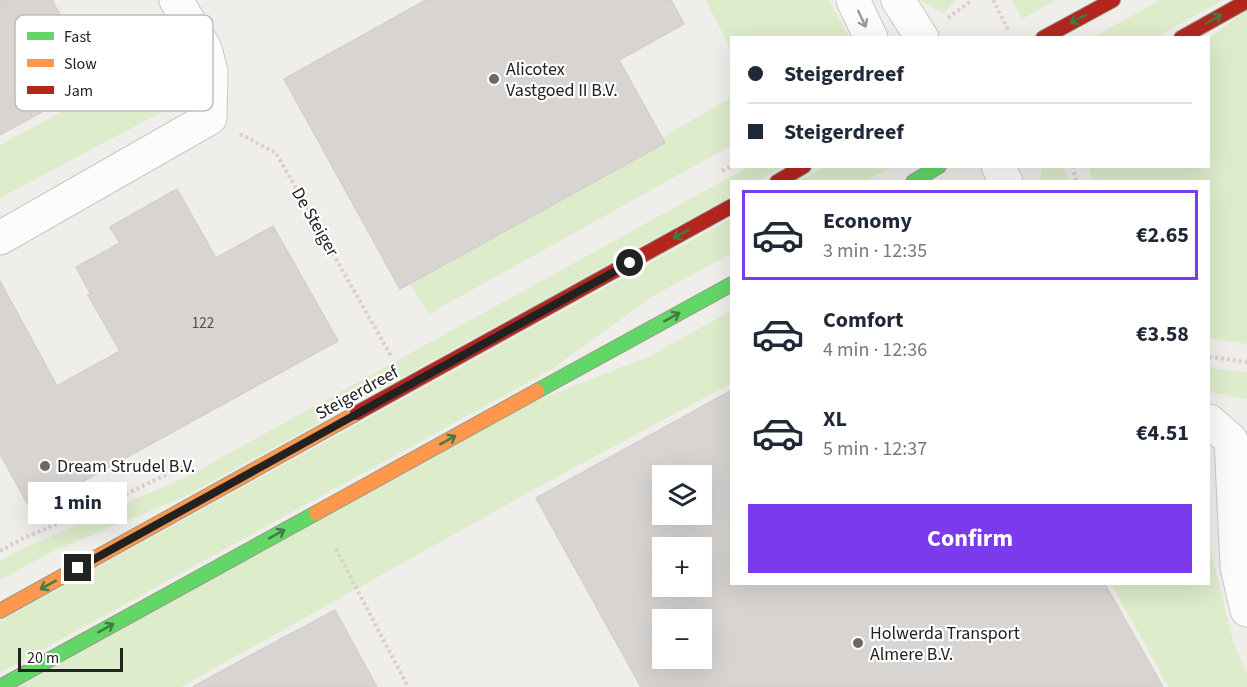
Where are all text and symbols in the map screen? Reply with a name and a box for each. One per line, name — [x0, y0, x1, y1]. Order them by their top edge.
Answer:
one-way arrow — [856, 9, 868, 27]
one-way arrow — [1070, 13, 1087, 25]
one-way arrow — [1205, 13, 1222, 25]
legend — [15, 15, 213, 111]
text: Fast — [64, 26, 92, 48]
text: Slow — [64, 53, 97, 75]
place label: Alicotex Vastgoed II B.V. — [506, 57, 618, 103]
text: Steigerdreef — [784, 58, 904, 90]
marker: Alicotex Vastgoed II B.V. — [487, 72, 501, 86]
text: Jam — [64, 80, 93, 102]
text: Steigerdreef — [784, 116, 904, 148]
street label: De Steiger — [285, 183, 345, 262]
text: Economy — [823, 205, 912, 237]
icon: car — [751, 208, 805, 262]
text: €2.65 — [1136, 219, 1189, 251]
one-way arrow — [673, 229, 690, 241]
text: 3 min · 12:35 — [823, 237, 927, 265]
route start — [616, 249, 643, 276]
text: Comfort — [823, 304, 904, 336]
icon: car — [751, 307, 805, 361]
one-way arrow — [662, 311, 680, 322]
house number: 122 — [192, 313, 214, 334]
text: €3.58 — [1136, 318, 1189, 350]
text: 4 min · 12:36 — [823, 336, 927, 364]
street label: Steigerdreef — [311, 360, 404, 426]
text: XL — [823, 403, 847, 435]
icon: car — [751, 406, 805, 460]
text: €4.51 — [1136, 417, 1189, 449]
one-way arrow — [439, 434, 456, 446]
text: 5 min · 12:37 — [823, 435, 927, 463]
place label: Dream Strudel B.V. — [57, 454, 195, 479]
marker: Dream Strudel B.V. — [38, 459, 52, 473]
map controls — [652, 465, 712, 669]
button: layers — [652, 465, 712, 525]
callout: 1 min — [28, 481, 128, 523]
text: 1 min — [53, 489, 102, 517]
button: Confirm — [748, 504, 1192, 573]
one-way arrow — [268, 528, 285, 540]
button: + — [652, 537, 712, 597]
route end — [64, 554, 91, 581]
one-way arrow — [40, 579, 57, 591]
button: − — [652, 609, 712, 669]
place label: Holwerda Transport Almere B.V. — [870, 621, 1020, 667]
one-way arrow — [97, 622, 115, 633]
marker: Holwerda Transport Almere B.V. — [851, 636, 865, 650]
scale bar — [18, 645, 123, 672]
text: 20 m — [27, 647, 59, 669]

